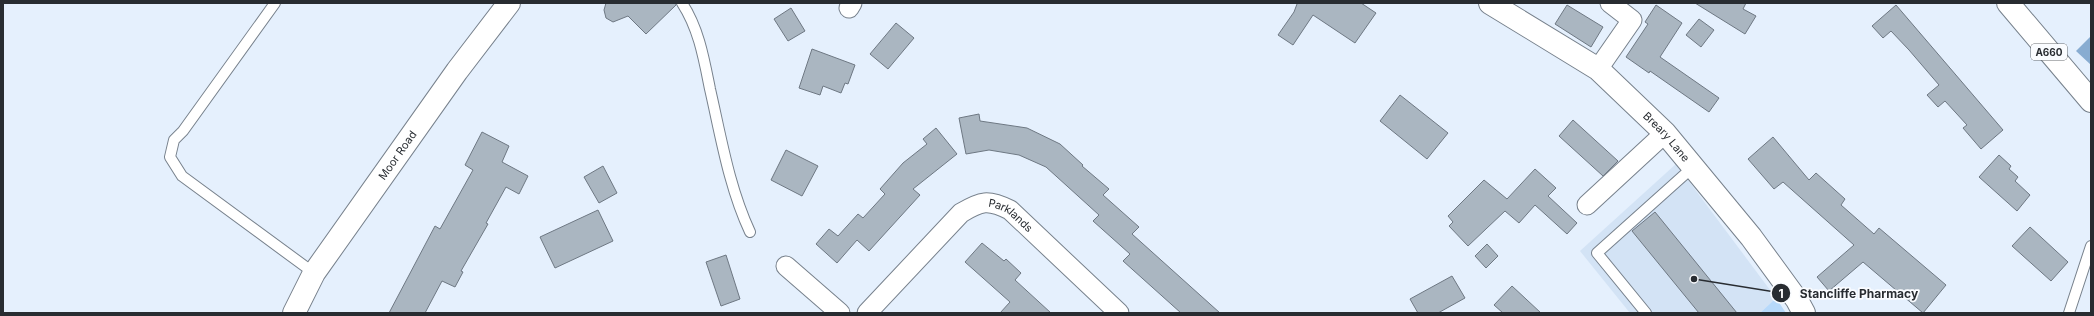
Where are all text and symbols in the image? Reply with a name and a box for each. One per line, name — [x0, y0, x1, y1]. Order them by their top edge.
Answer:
road number: A660 — [2031, 44, 2067, 60]
street label: Breary Lane — [1640, 109, 1693, 165]
street label: Moor Road — [375, 128, 420, 183]
street label: Parklands — [987, 196, 1036, 235]
callout: Stancliffe Pharmacy — [1771, 281, 1926, 305]
text: 1 — [1778, 286, 1784, 301]
text: Stancliffe Pharmacy — [1800, 286, 1919, 301]

